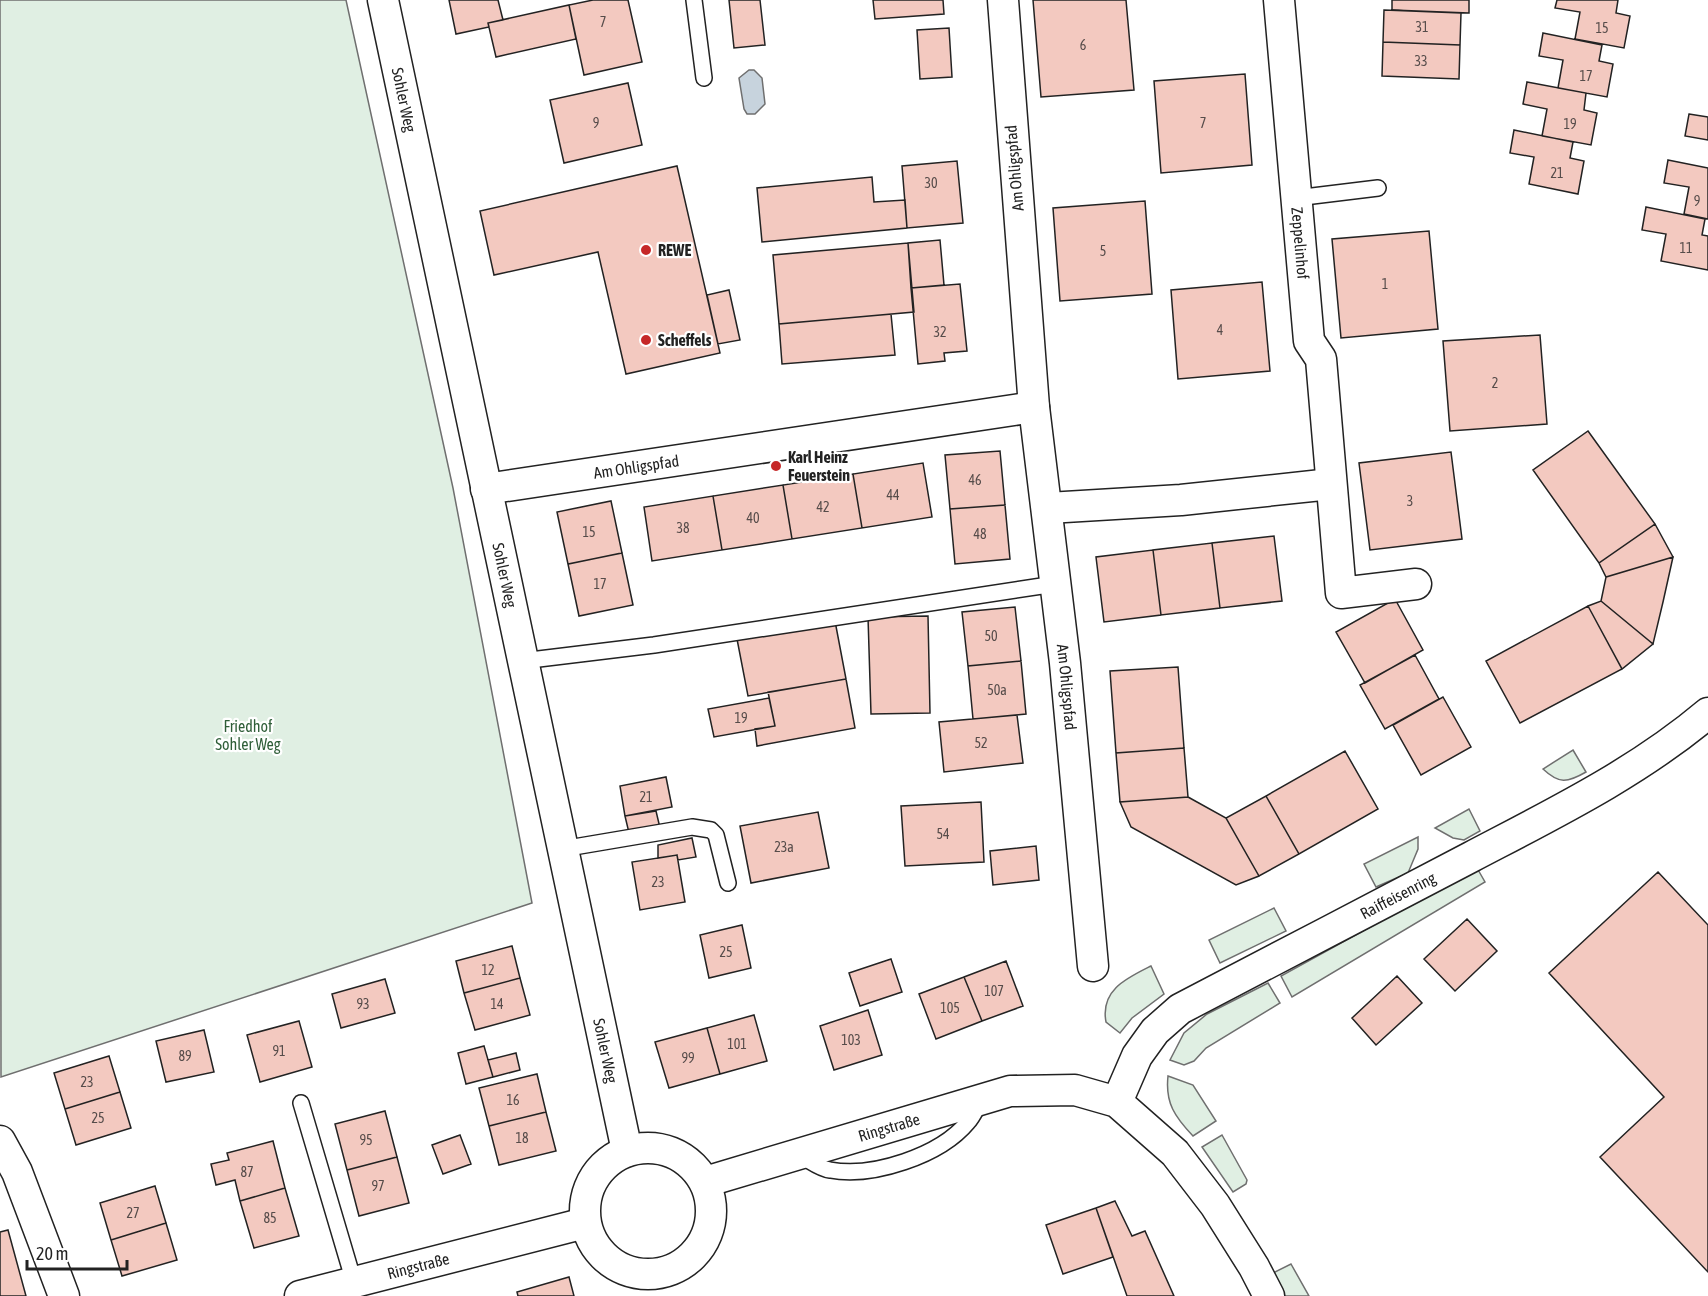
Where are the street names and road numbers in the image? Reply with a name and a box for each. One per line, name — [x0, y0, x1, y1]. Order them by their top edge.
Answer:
street label: Sohler Weg — [389, 66, 420, 134]
street label: Am Ohligspfad — [1001, 124, 1028, 212]
street label: Zeppelinhof — [1288, 206, 1313, 280]
street label: Am Ohligspfad — [592, 451, 680, 482]
street label: Sohler Weg — [489, 541, 521, 609]
street label: Am Ohligspfad — [1054, 643, 1080, 731]
street label: Raiffeisenring — [1357, 868, 1439, 922]
street label: Sohler Weg — [590, 1017, 621, 1085]
street label: Ringstraße — [856, 1109, 922, 1145]
street label: Ringstraße — [385, 1249, 451, 1282]

